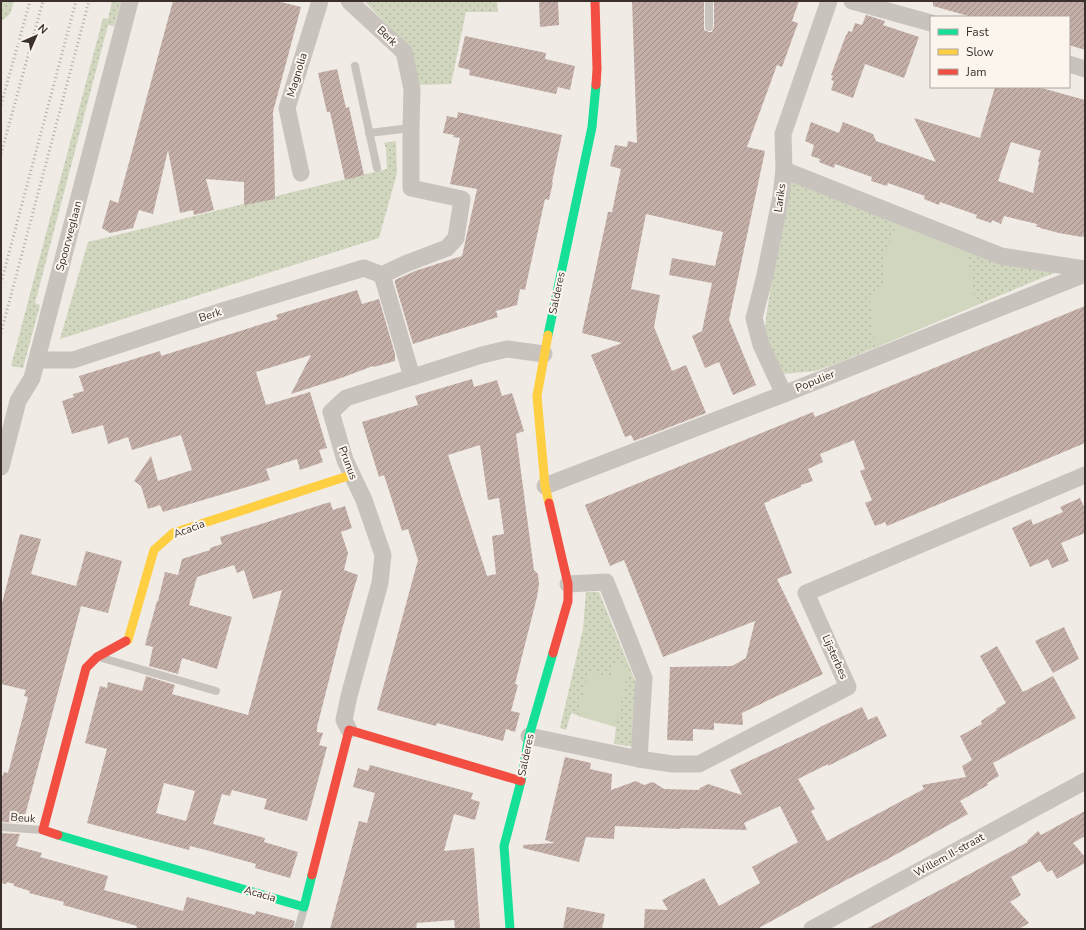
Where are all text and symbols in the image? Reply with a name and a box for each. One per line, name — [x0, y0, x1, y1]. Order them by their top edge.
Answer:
north arrow — [16, 16, 56, 56]
legend — [930, 16, 1070, 88]
text: N — [35, 21, 51, 37]
street label: Berk — [374, 23, 401, 50]
text: Fast — [966, 24, 989, 40]
text: Slow — [966, 44, 994, 60]
street label: Magnolia — [283, 51, 311, 99]
text: Jam — [965, 64, 987, 80]
street label: Lariks — [771, 183, 789, 213]
street label: Spoorweglaan — [52, 199, 86, 273]
street label: Salderes — [545, 270, 569, 316]
street label: Berk — [197, 304, 224, 326]
street label: Populier — [793, 366, 837, 396]
street label: Prunus — [335, 444, 361, 482]
street label: Acacia — [171, 516, 207, 542]
street label: Lijsterbes — [818, 632, 852, 682]
street label: Salderes — [514, 732, 538, 778]
street label: Beuk — [10, 810, 36, 826]
street label: Willem II-straat — [911, 829, 987, 880]
street label: Acacia — [242, 882, 278, 906]

